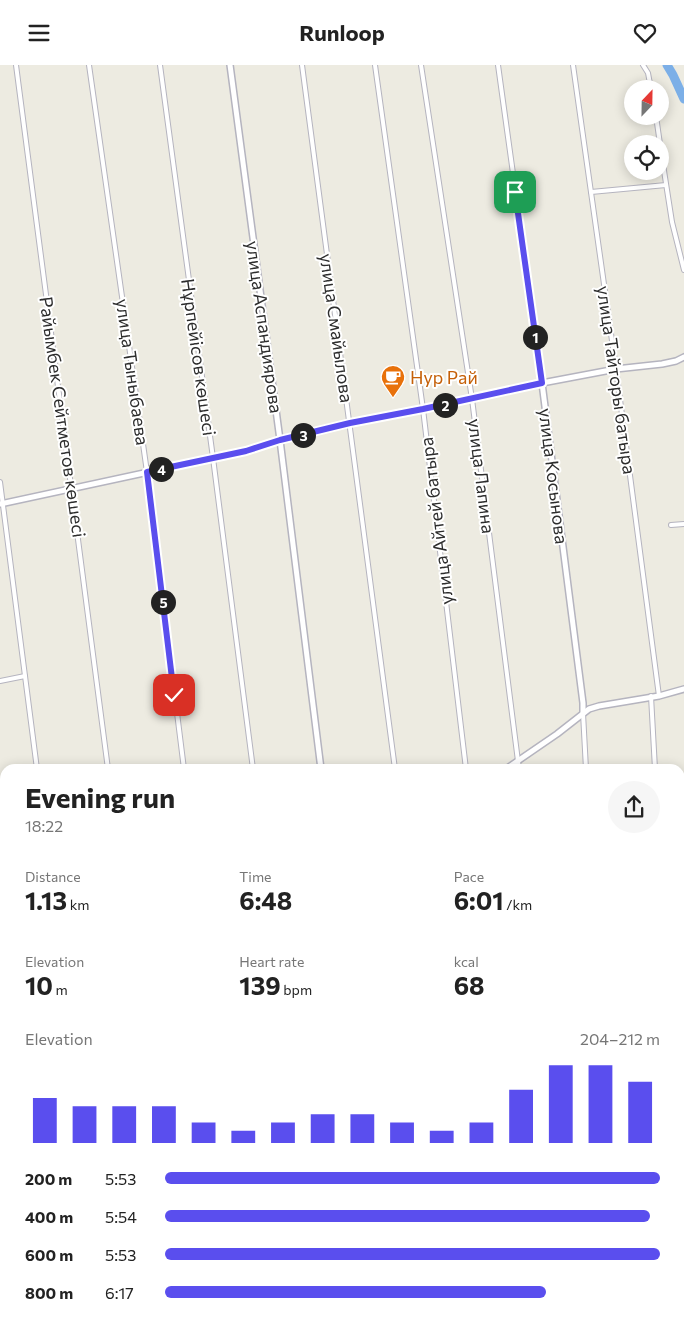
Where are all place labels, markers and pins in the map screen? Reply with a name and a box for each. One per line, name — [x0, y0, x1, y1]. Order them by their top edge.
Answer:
pin — [494, 171, 536, 213]
pin: 1 — [522, 325, 548, 349]
cafe icon: Нур Рай — [380, 364, 406, 398]
place label: Нур Рай — [410, 366, 478, 388]
pin: 2 — [432, 393, 458, 417]
pin: 3 — [290, 423, 316, 447]
pin: 4 — [148, 457, 174, 481]
pin: 5 — [150, 589, 176, 615]
pin — [153, 674, 195, 716]

